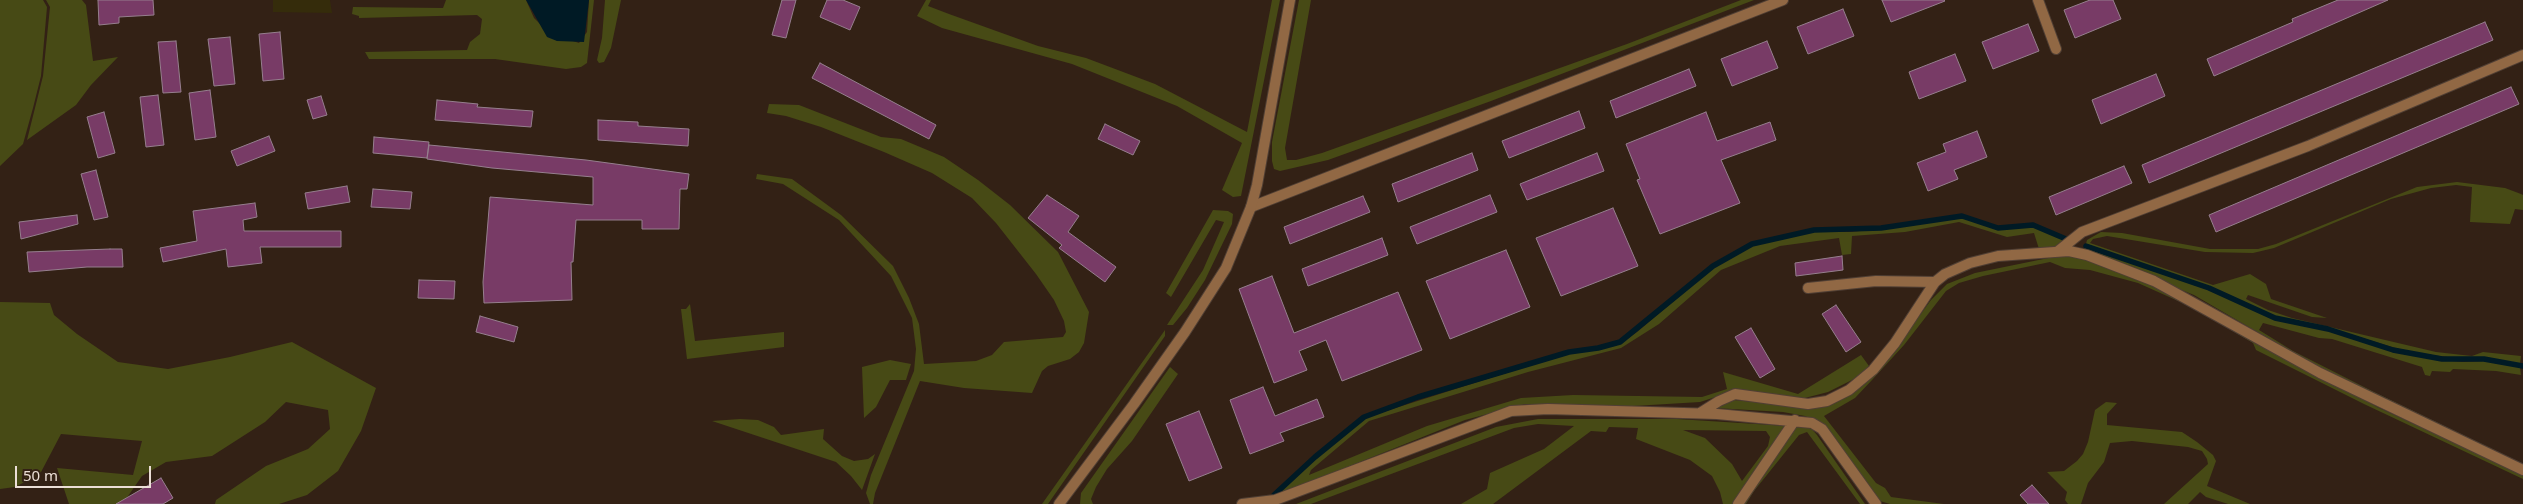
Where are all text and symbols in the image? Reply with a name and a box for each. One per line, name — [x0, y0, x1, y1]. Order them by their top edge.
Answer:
scale bar — [18, 456, 154, 488]
text: 50 m — [23, 465, 58, 485]

